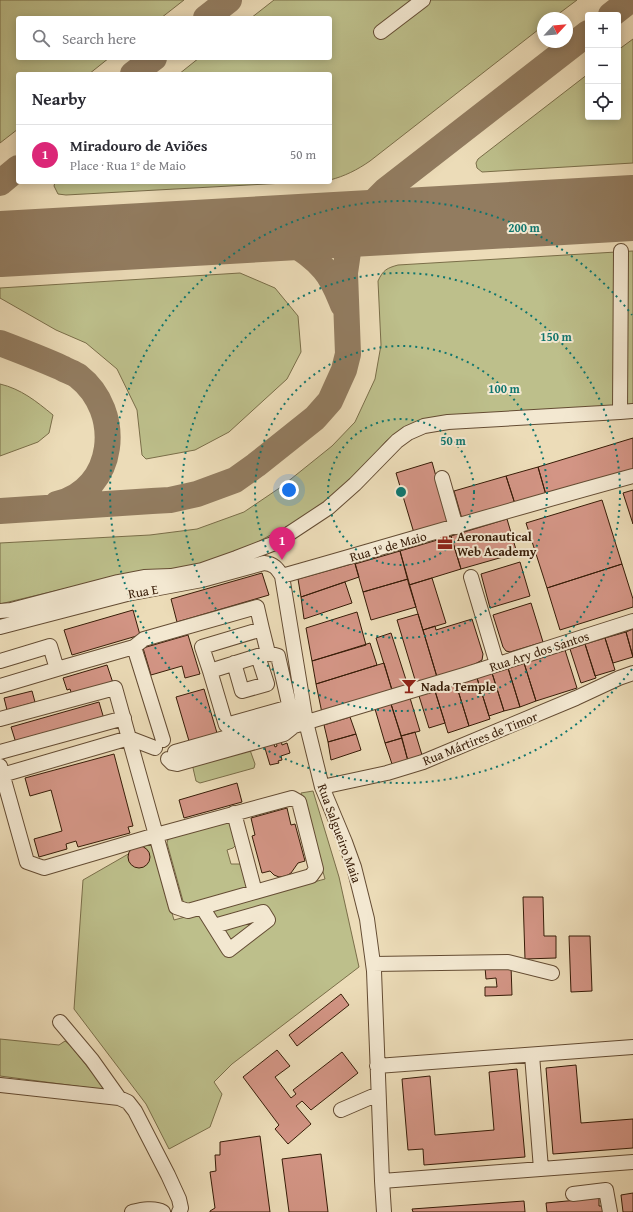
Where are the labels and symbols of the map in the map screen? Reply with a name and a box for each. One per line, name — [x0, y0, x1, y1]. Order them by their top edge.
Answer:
north arrow — [537, 12, 573, 48]
text: 200 m — [508, 219, 541, 236]
text: 150 m — [540, 328, 573, 345]
text: 100 m — [488, 380, 521, 397]
text: 50 m — [440, 432, 466, 449]
your location — [279, 480, 299, 500]
centre of rings — [394, 485, 408, 499]
street label: Rua 1º de Maio — [347, 526, 429, 567]
pin: 1 — [269, 527, 295, 560]
place label: Aeronautical Web Academy — [457, 527, 537, 561]
office icon: Aeronautical Web Academy — [436, 534, 454, 552]
street label: Rua E — [127, 579, 160, 603]
street label: Rua Ary dos Santos — [487, 626, 591, 677]
bar icon: Nada Temple — [400, 677, 418, 695]
place label: Nada Temple — [421, 677, 496, 696]
street label: Rua Mártires de Timor — [420, 706, 541, 770]
street label: Rua Salgueiro Maia — [313, 781, 367, 886]

